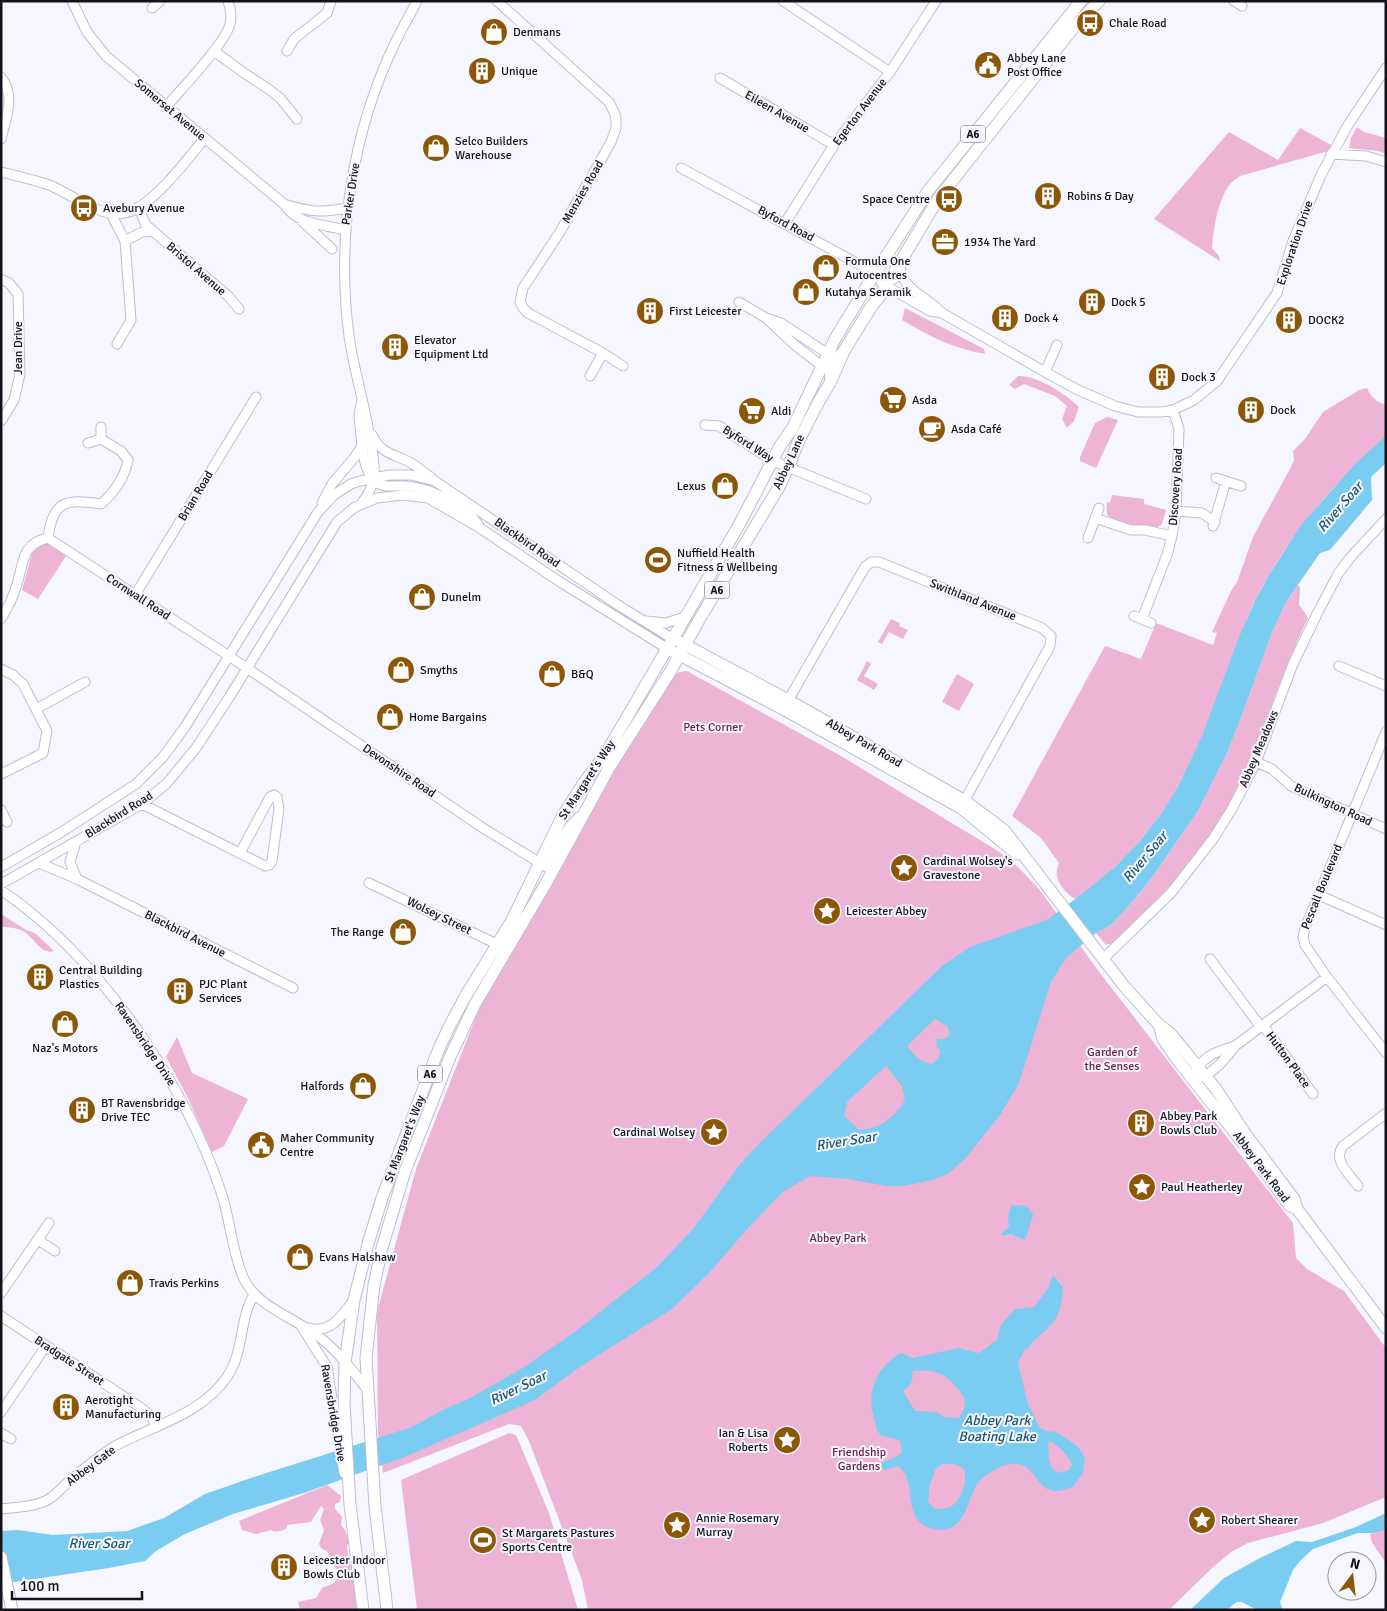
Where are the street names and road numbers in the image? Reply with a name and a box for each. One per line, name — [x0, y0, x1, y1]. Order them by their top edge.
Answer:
street label: Egerton Avenue — [830, 75, 890, 149]
street label: Somerset Avenue — [131, 76, 209, 144]
street label: Eileen Avenue — [742, 87, 812, 137]
road number: A6 — [960, 126, 986, 142]
street label: Menzies Road — [559, 158, 607, 226]
street label: Parker Drive — [339, 162, 363, 226]
street label: Exploration Drive — [1274, 199, 1316, 287]
street label: Byford Road — [755, 203, 817, 245]
street label: Bristol Avenue — [163, 239, 229, 299]
street label: Jean Drive — [11, 321, 26, 375]
street label: Byford Way — [720, 422, 777, 466]
street label: Abbey Lane — [770, 432, 808, 492]
street label: Discovery Road — [1166, 448, 1186, 526]
street label: Brian Road — [175, 468, 217, 524]
street label: Blackbird Road — [491, 515, 563, 571]
street label: Cornwall Road — [103, 571, 173, 623]
street label: Swithland Avenue — [928, 576, 1018, 624]
road number: A6 — [704, 582, 730, 598]
street label: Abbey Meadows — [1236, 708, 1282, 790]
street label: Abbey Park Road — [823, 715, 905, 771]
street label: St Margaret's Way — [556, 737, 619, 823]
street label: Devonshire Road — [359, 741, 439, 801]
street label: Bulkington Road — [1291, 780, 1375, 830]
street label: Blackbird Road — [82, 788, 156, 842]
street label: Pescall Boulevard — [1298, 842, 1346, 932]
street label: Wolsey Street — [404, 894, 474, 938]
street label: Blackbird Avenue — [142, 907, 228, 961]
street label: Ravensbridge Drive — [111, 999, 179, 1089]
street label: Hutton Place — [1262, 1029, 1314, 1091]
road number: A6 — [418, 1066, 442, 1082]
street label: St Margaret's Way — [382, 1093, 429, 1185]
street label: Abbey Park Road — [1229, 1128, 1293, 1206]
street label: Bradgate Street — [31, 1333, 107, 1389]
street label: Ravensbridge Drive — [317, 1363, 349, 1463]
street label: Abbey Gate — [63, 1443, 119, 1489]

